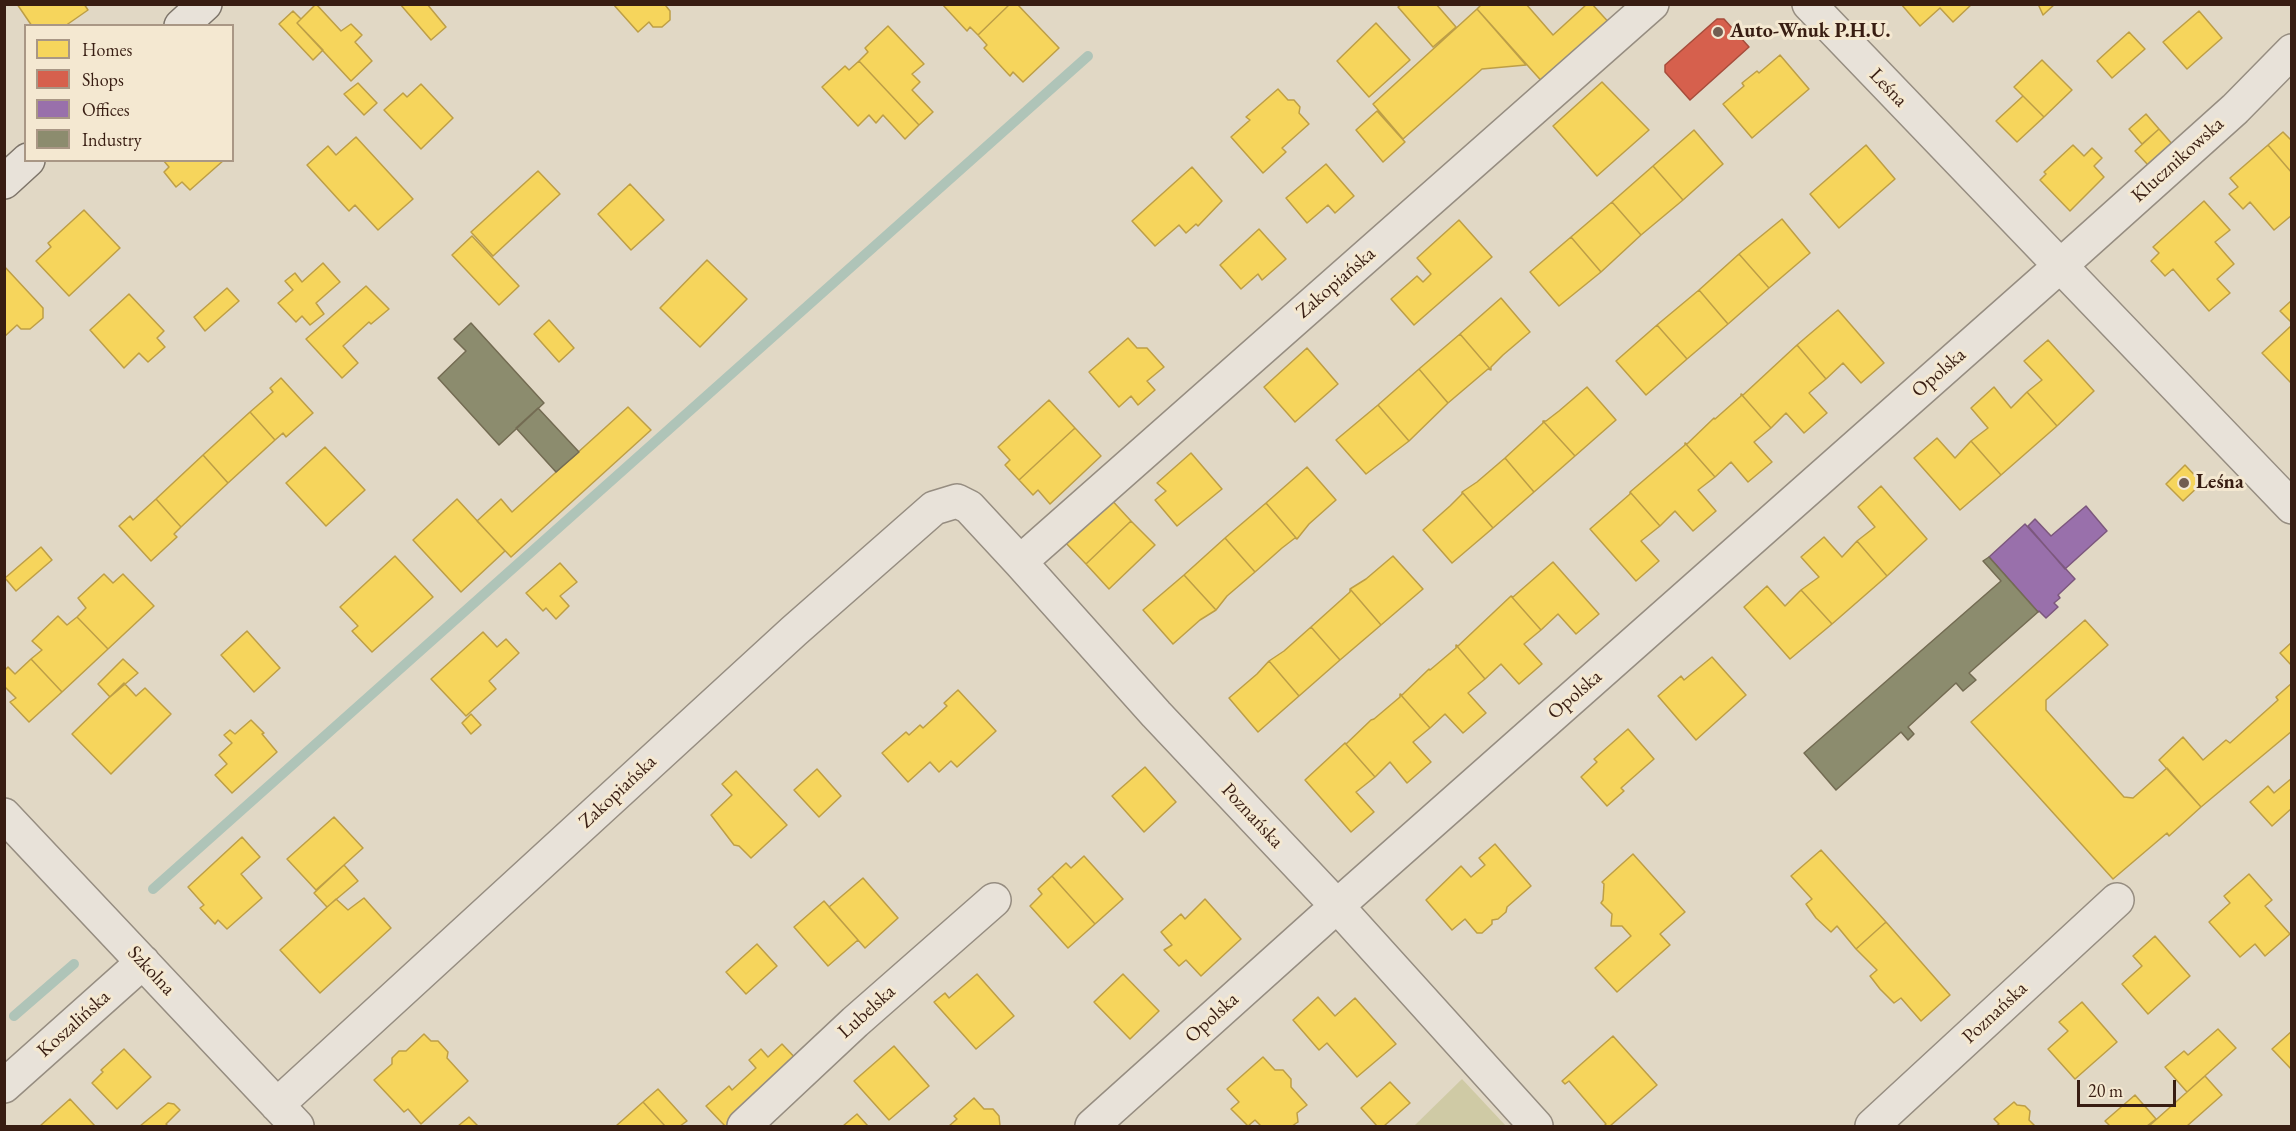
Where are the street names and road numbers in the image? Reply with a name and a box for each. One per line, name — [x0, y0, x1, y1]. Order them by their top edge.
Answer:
street label: Leśna — [1864, 64, 1912, 112]
street label: Klucznikowska — [2127, 112, 2229, 208]
street label: Zakopiańska — [1292, 242, 1380, 324]
street label: Opolska — [1907, 343, 1971, 403]
street label: Opolska — [1543, 665, 1607, 725]
street label: Zakopiańska — [574, 750, 662, 834]
street label: Poznańska — [1216, 779, 1288, 853]
street label: Szkolna — [122, 941, 180, 1001]
street label: Poznańska — [1958, 977, 2032, 1049]
street label: Lubelska — [833, 980, 901, 1044]
street label: Koszalińska — [33, 985, 115, 1063]
street label: Opolska — [1180, 988, 1244, 1048]

